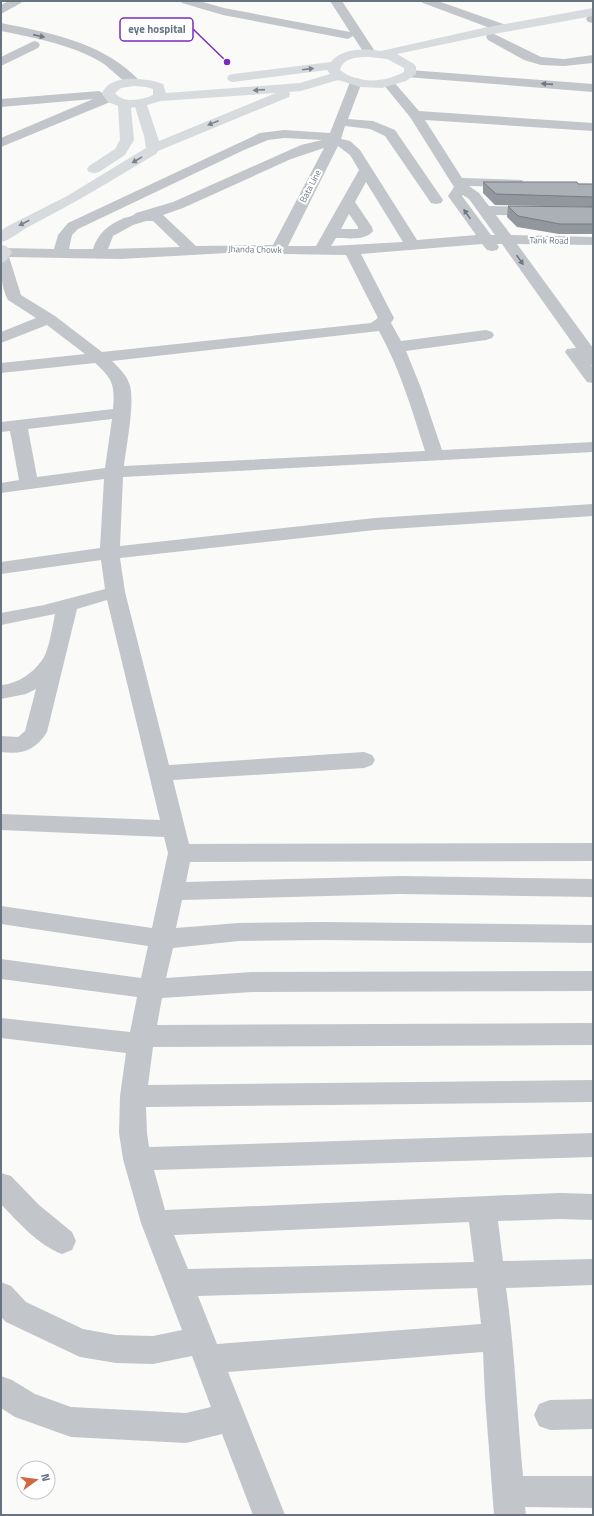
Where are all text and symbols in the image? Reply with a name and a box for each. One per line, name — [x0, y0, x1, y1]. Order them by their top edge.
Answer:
callout: eye hospital — [120, 18, 193, 41]
text: eye hospital — [128, 21, 186, 37]
one-way arrow — [33, 33, 45, 39]
one-way arrow — [302, 65, 314, 72]
one-way arrow — [541, 81, 553, 88]
one-way arrow — [253, 86, 265, 93]
one-way arrow — [207, 120, 219, 126]
one-way arrow — [132, 156, 142, 164]
street label: Bata Line — [296, 167, 324, 205]
one-way arrow — [463, 209, 471, 219]
one-way arrow — [18, 220, 30, 227]
street label: Tank Road — [529, 233, 569, 247]
street label: Jhanda Chowk — [228, 242, 283, 256]
one-way arrow — [516, 255, 525, 266]
north arrow — [16, 1460, 56, 1500]
text: N — [37, 1472, 54, 1483]

